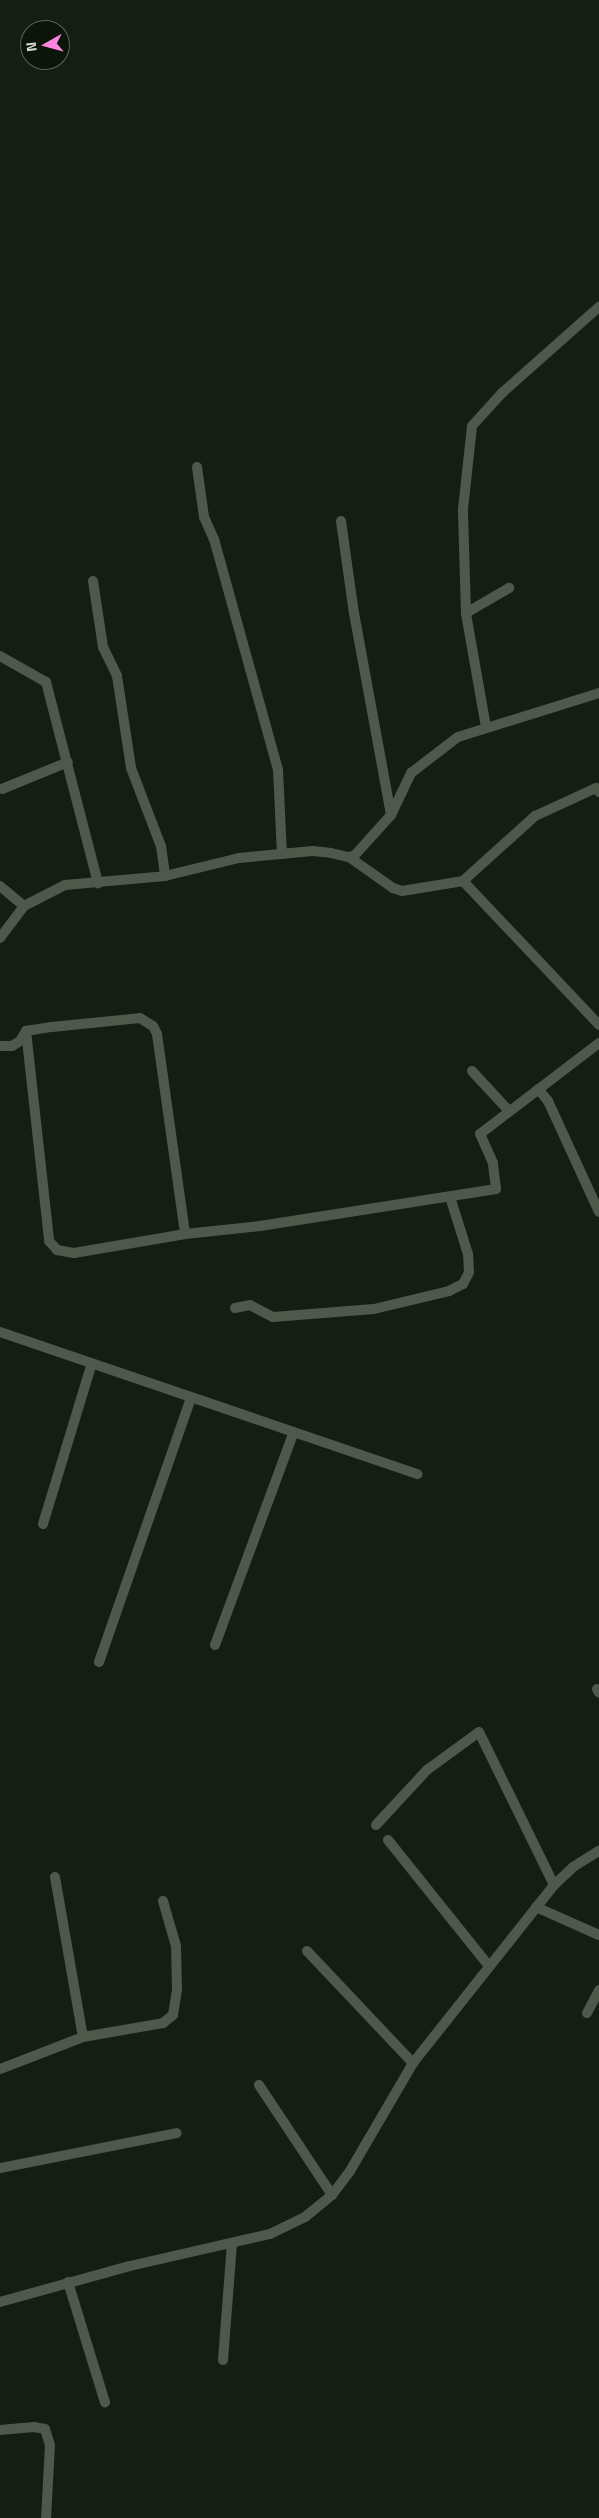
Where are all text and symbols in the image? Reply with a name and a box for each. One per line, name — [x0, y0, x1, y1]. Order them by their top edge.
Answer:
north arrow — [20, 20, 70, 70]
text: N — [20, 41, 42, 53]

